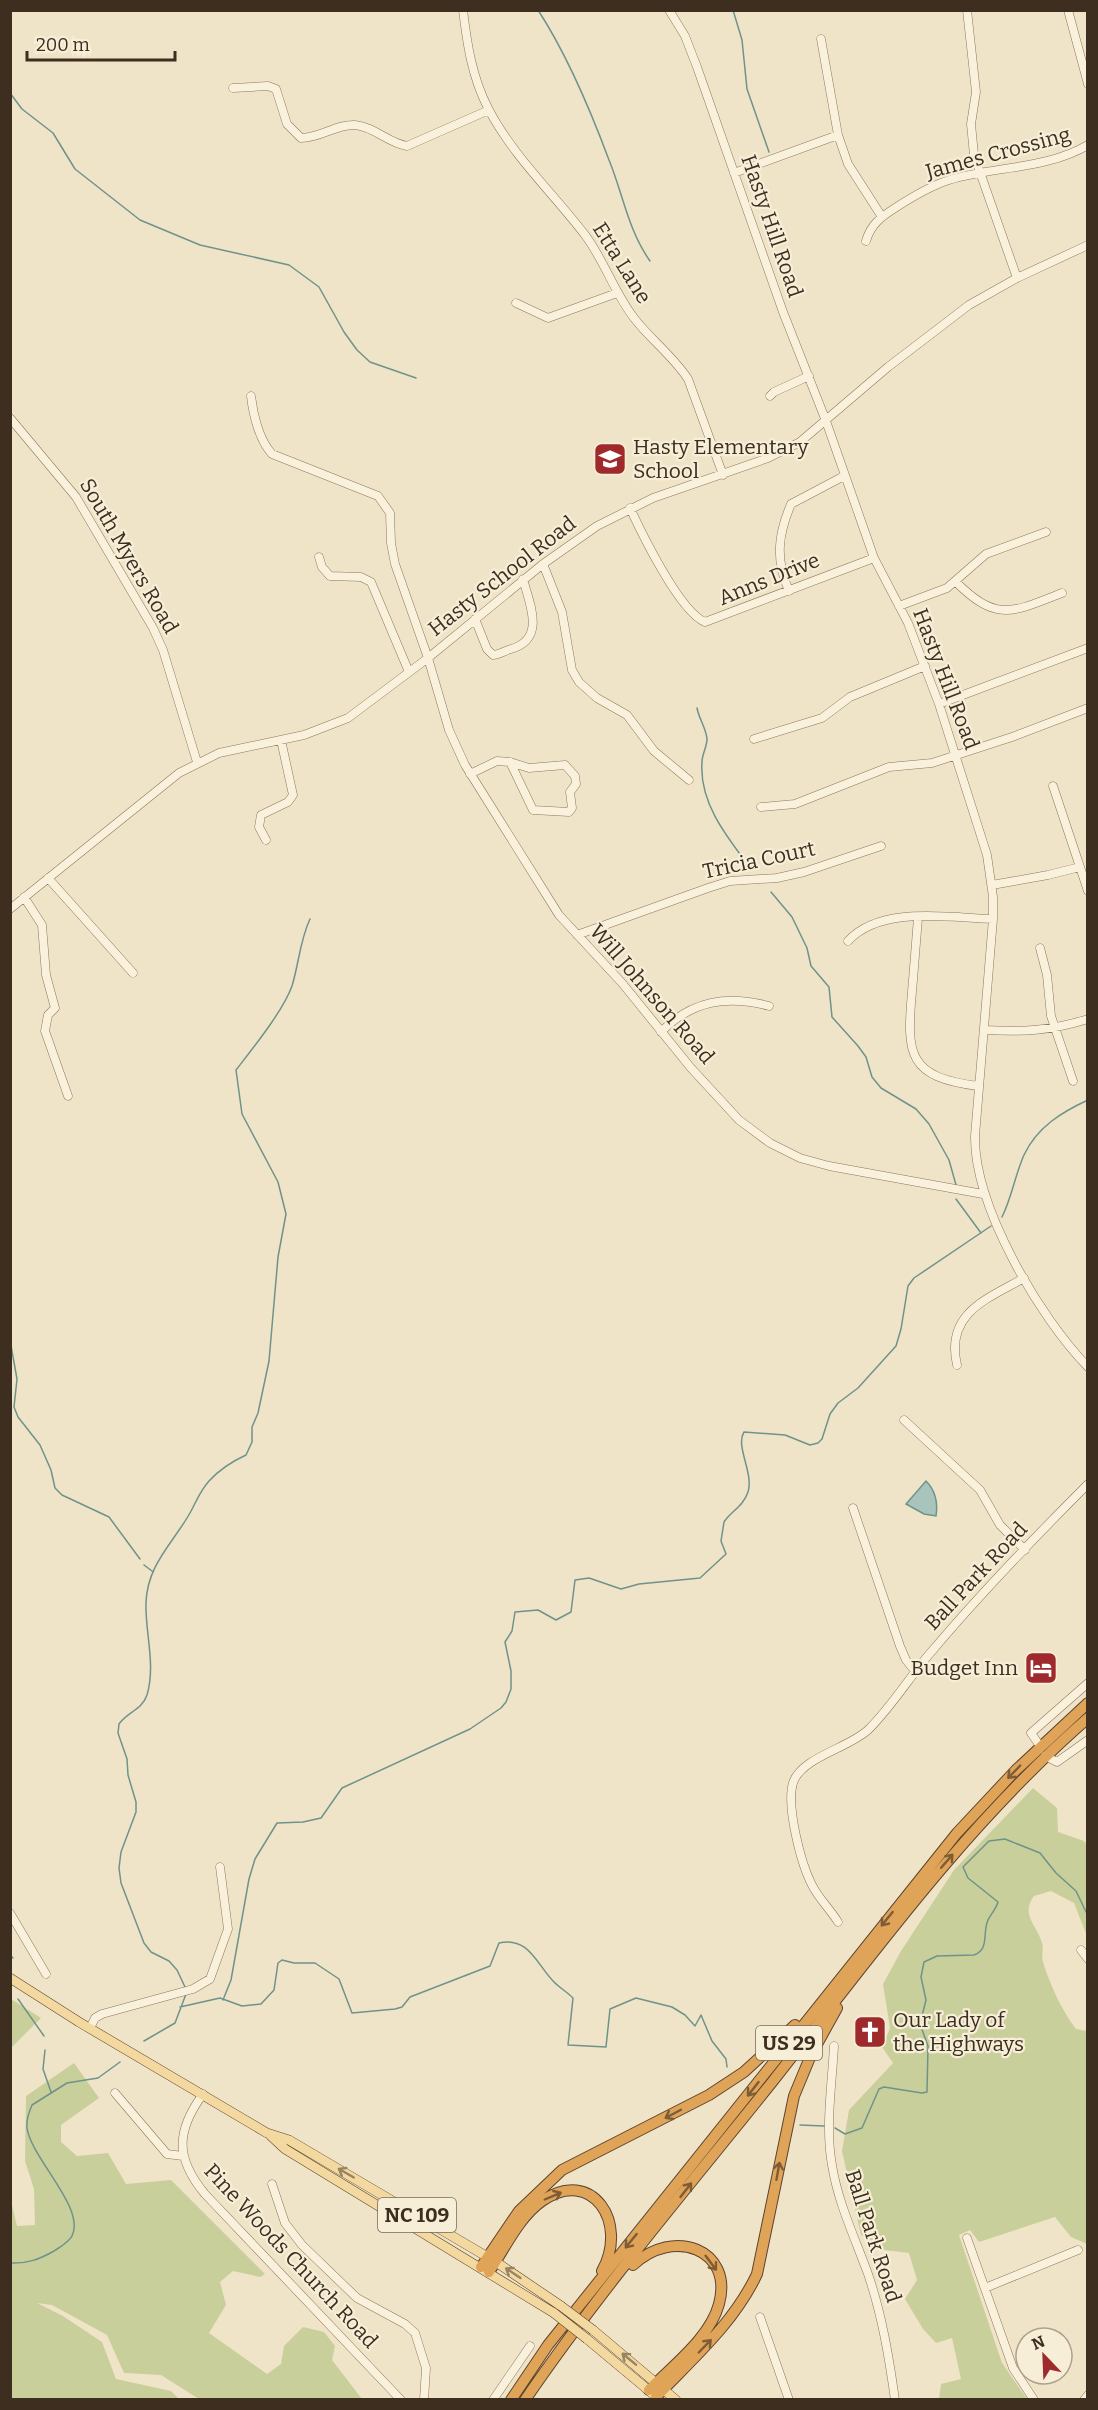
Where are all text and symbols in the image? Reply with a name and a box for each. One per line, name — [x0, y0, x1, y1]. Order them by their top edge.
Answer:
scale bar — [27, 24, 176, 62]
text: 200 m — [36, 34, 90, 56]
street label: James Crossing — [922, 121, 1074, 185]
street label: Hasty Hill Road — [735, 151, 809, 301]
street label: Etta Lane — [587, 218, 657, 308]
place label: Hasty Elementary School — [633, 434, 809, 484]
school or university icon: Hasty Elementary School — [592, 441, 628, 477]
street label: South Myers Road — [74, 474, 184, 638]
street label: Hasty School Road — [423, 510, 581, 642]
street label: Anns Drive — [714, 547, 824, 611]
street label: Hasty Hill Road — [907, 605, 985, 753]
street label: Tricia Court — [700, 835, 818, 885]
street label: Will Johnson Road — [584, 919, 720, 1069]
street label: Ball Park Road — [919, 1516, 1033, 1636]
hotel icon: Budget Inn — [1023, 1650, 1059, 1686]
place label: Budget Inn — [911, 1655, 1018, 1681]
one-way arrow — [1007, 1764, 1021, 1779]
one-way arrow — [940, 1854, 954, 1869]
one-way arrow — [880, 1911, 893, 1927]
place label: Our Lady of the Highways — [893, 2007, 1024, 2057]
church icon: Our Lady of the Highways — [852, 2014, 888, 2050]
road number: US 29 — [756, 2026, 822, 2060]
one-way arrow — [746, 2081, 759, 2097]
one-way arrow — [665, 2109, 683, 2120]
street label: Pine Woods Church Road — [199, 2158, 383, 2354]
one-way arrow — [773, 2162, 784, 2182]
street label: Ball Park Road — [839, 2166, 907, 2306]
one-way arrow — [337, 2167, 354, 2179]
one-way arrow — [679, 2182, 692, 2198]
one-way arrow — [543, 2190, 561, 2201]
road number: NC 109 — [378, 2198, 456, 2232]
one-way arrow — [625, 2233, 638, 2249]
one-way arrow — [704, 2255, 717, 2271]
one-way arrow — [505, 2267, 522, 2279]
north arrow — [1014, 2326, 1074, 2386]
text: N — [1029, 2331, 1048, 2354]
one-way arrow — [697, 2339, 712, 2354]
one-way arrow — [621, 2353, 637, 2366]

